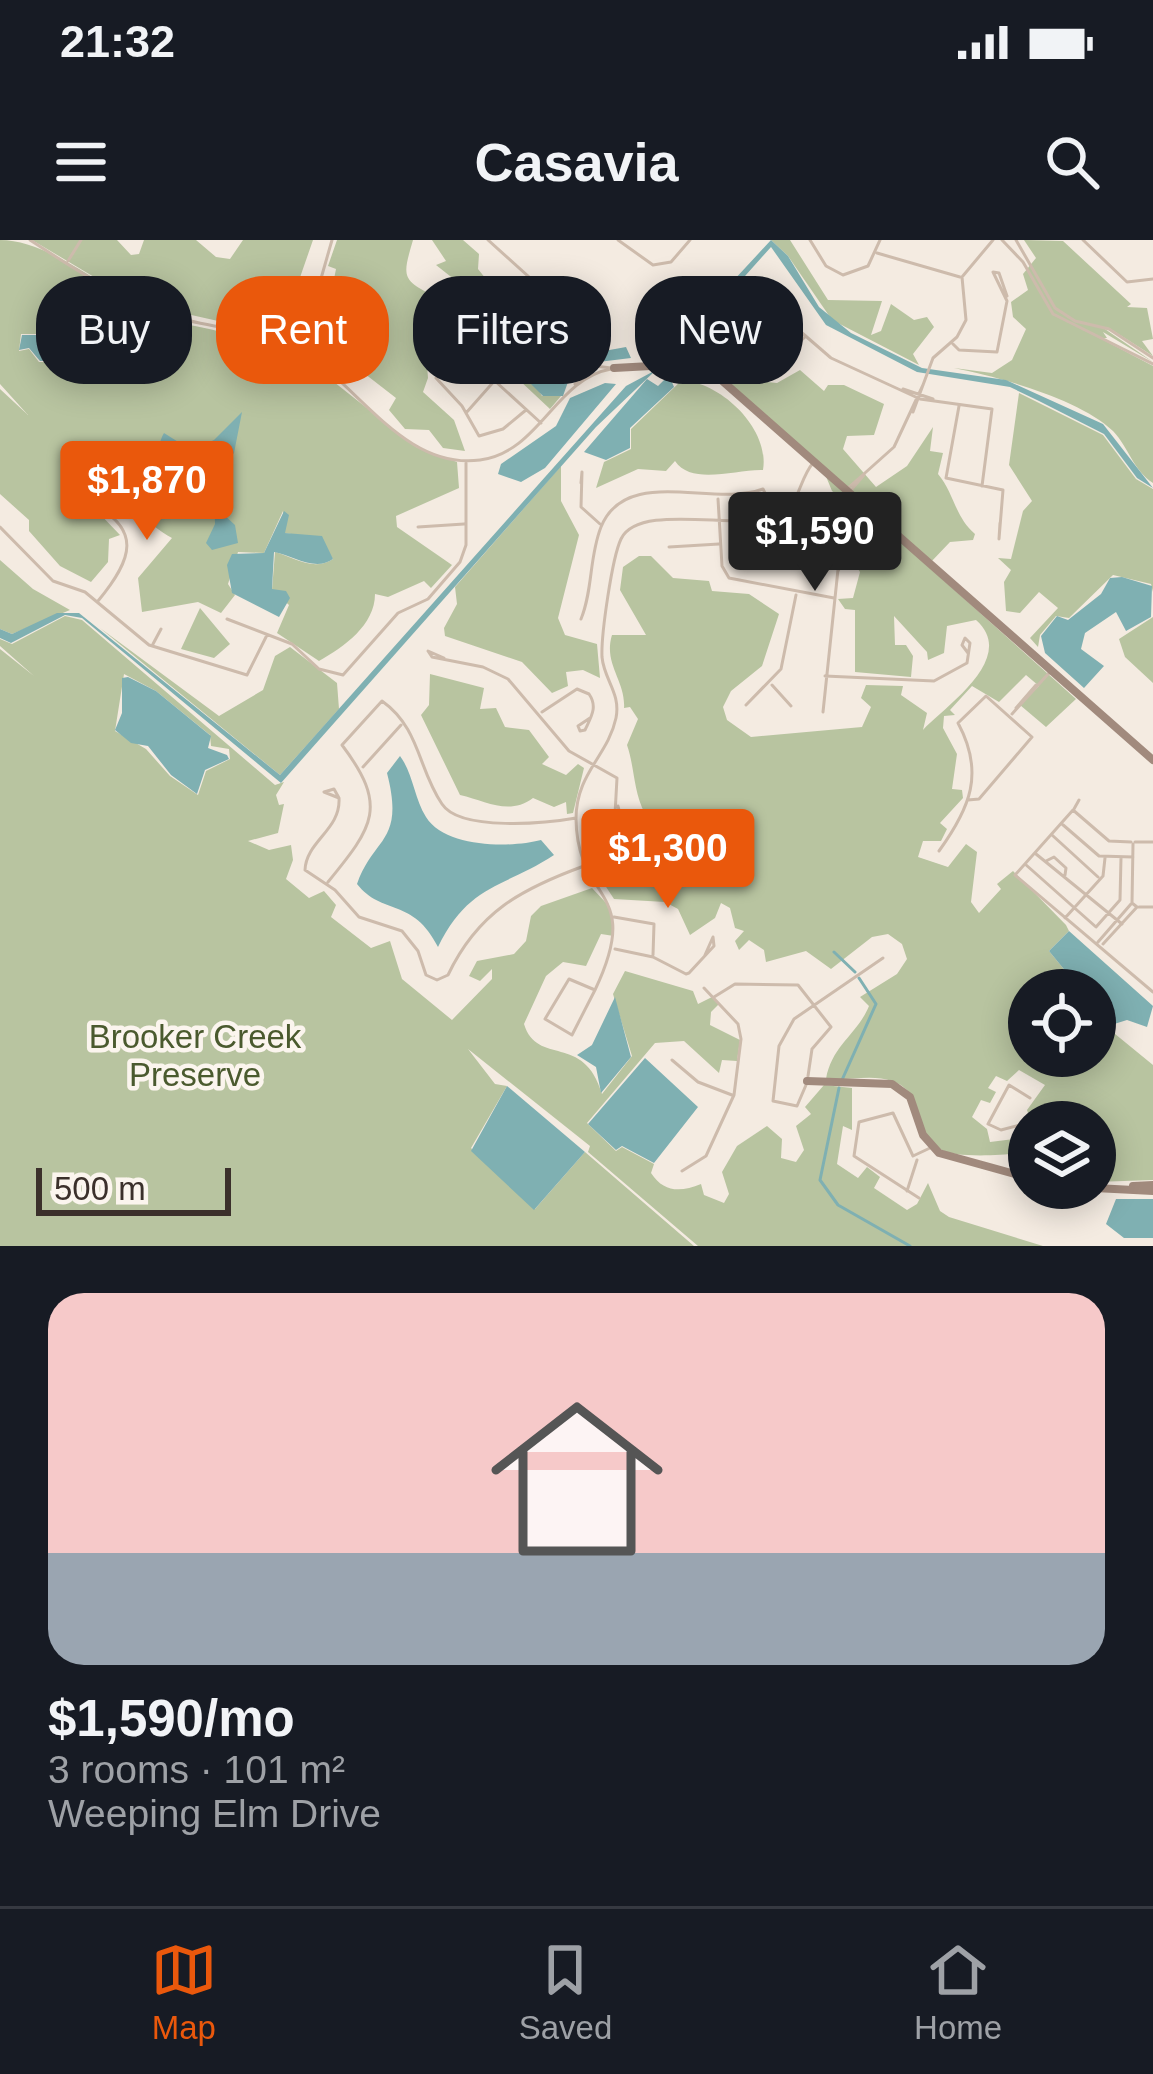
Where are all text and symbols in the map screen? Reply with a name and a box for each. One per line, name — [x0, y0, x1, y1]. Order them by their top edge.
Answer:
text: 21:32 — [60, 16, 175, 67]
icon: menu — [48, 129, 114, 195]
icon: search — [1039, 129, 1105, 195]
text: Casavia — [474, 132, 679, 192]
chip: Buy — [36, 276, 192, 384]
chip: Rent — [216, 276, 389, 384]
chip: Filters — [413, 276, 611, 384]
chip: New — [635, 276, 803, 384]
pin: $1,870 — [49, 441, 245, 543]
text: $1,870 — [87, 458, 207, 501]
pin: $1,590 — [717, 492, 913, 594]
text: $1,590 — [755, 509, 875, 552]
pin: $1,300 — [570, 809, 766, 911]
text: $1,300 — [608, 826, 728, 869]
map controls — [1008, 969, 1116, 1209]
button: locate — [1008, 969, 1116, 1077]
park label: Brooker Creek Preserve — [89, 1018, 302, 1093]
button: layers — [1008, 1101, 1116, 1209]
scale bar — [36, 1162, 231, 1215]
text: 500 m — [54, 1170, 146, 1207]
icon: home — [469, 1371, 685, 1587]
text: $1,590/mo — [48, 1690, 295, 1747]
text: 3 rooms · 101 m² — [48, 1748, 345, 1791]
text: Weeping Elm Drive — [48, 1792, 381, 1835]
tab: Map — [151, 1937, 217, 2047]
tab: Saved — [519, 1937, 612, 2047]
tab: Home — [914, 1937, 1002, 2047]

